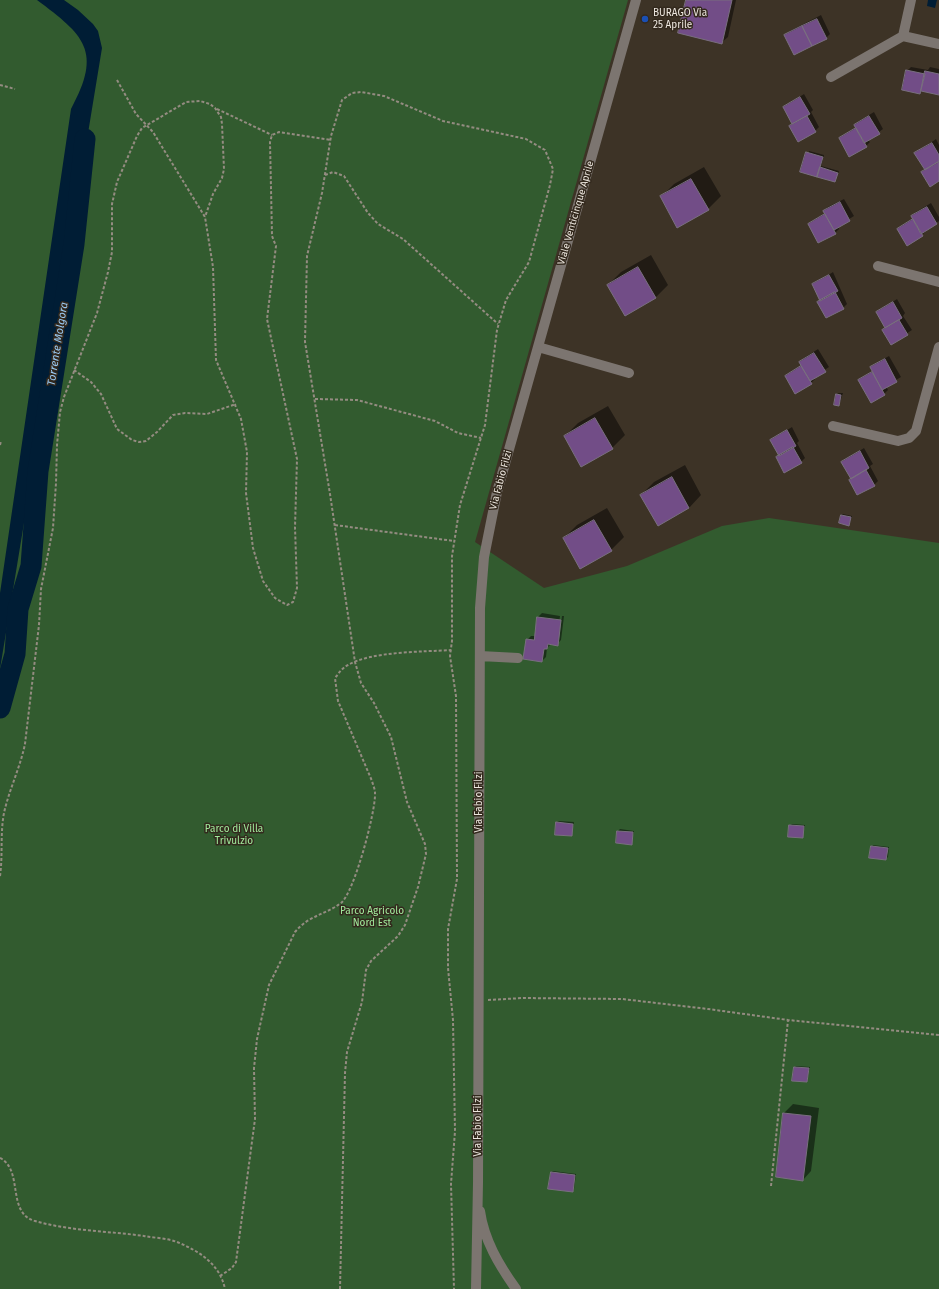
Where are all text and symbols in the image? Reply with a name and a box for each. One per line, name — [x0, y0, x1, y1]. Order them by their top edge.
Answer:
place label: BURAGO Via 25 Aprile — [653, 7, 707, 30]
marker: BURAGO Via 25 Aprile — [640, 14, 650, 24]
street label: Viale Venticinque Aprile — [555, 160, 597, 266]
water label: Torrente Molgora — [45, 301, 71, 387]
street label: Via Fabio Filzi — [487, 449, 515, 511]
street label: Via Fabio Filzi — [473, 771, 485, 833]
park label: Parco di Villa Trivulzio — [205, 823, 263, 846]
park label: Parco Agricolo Nord Est — [340, 905, 404, 928]
street label: Via Fabio Filzi — [472, 1095, 484, 1157]

